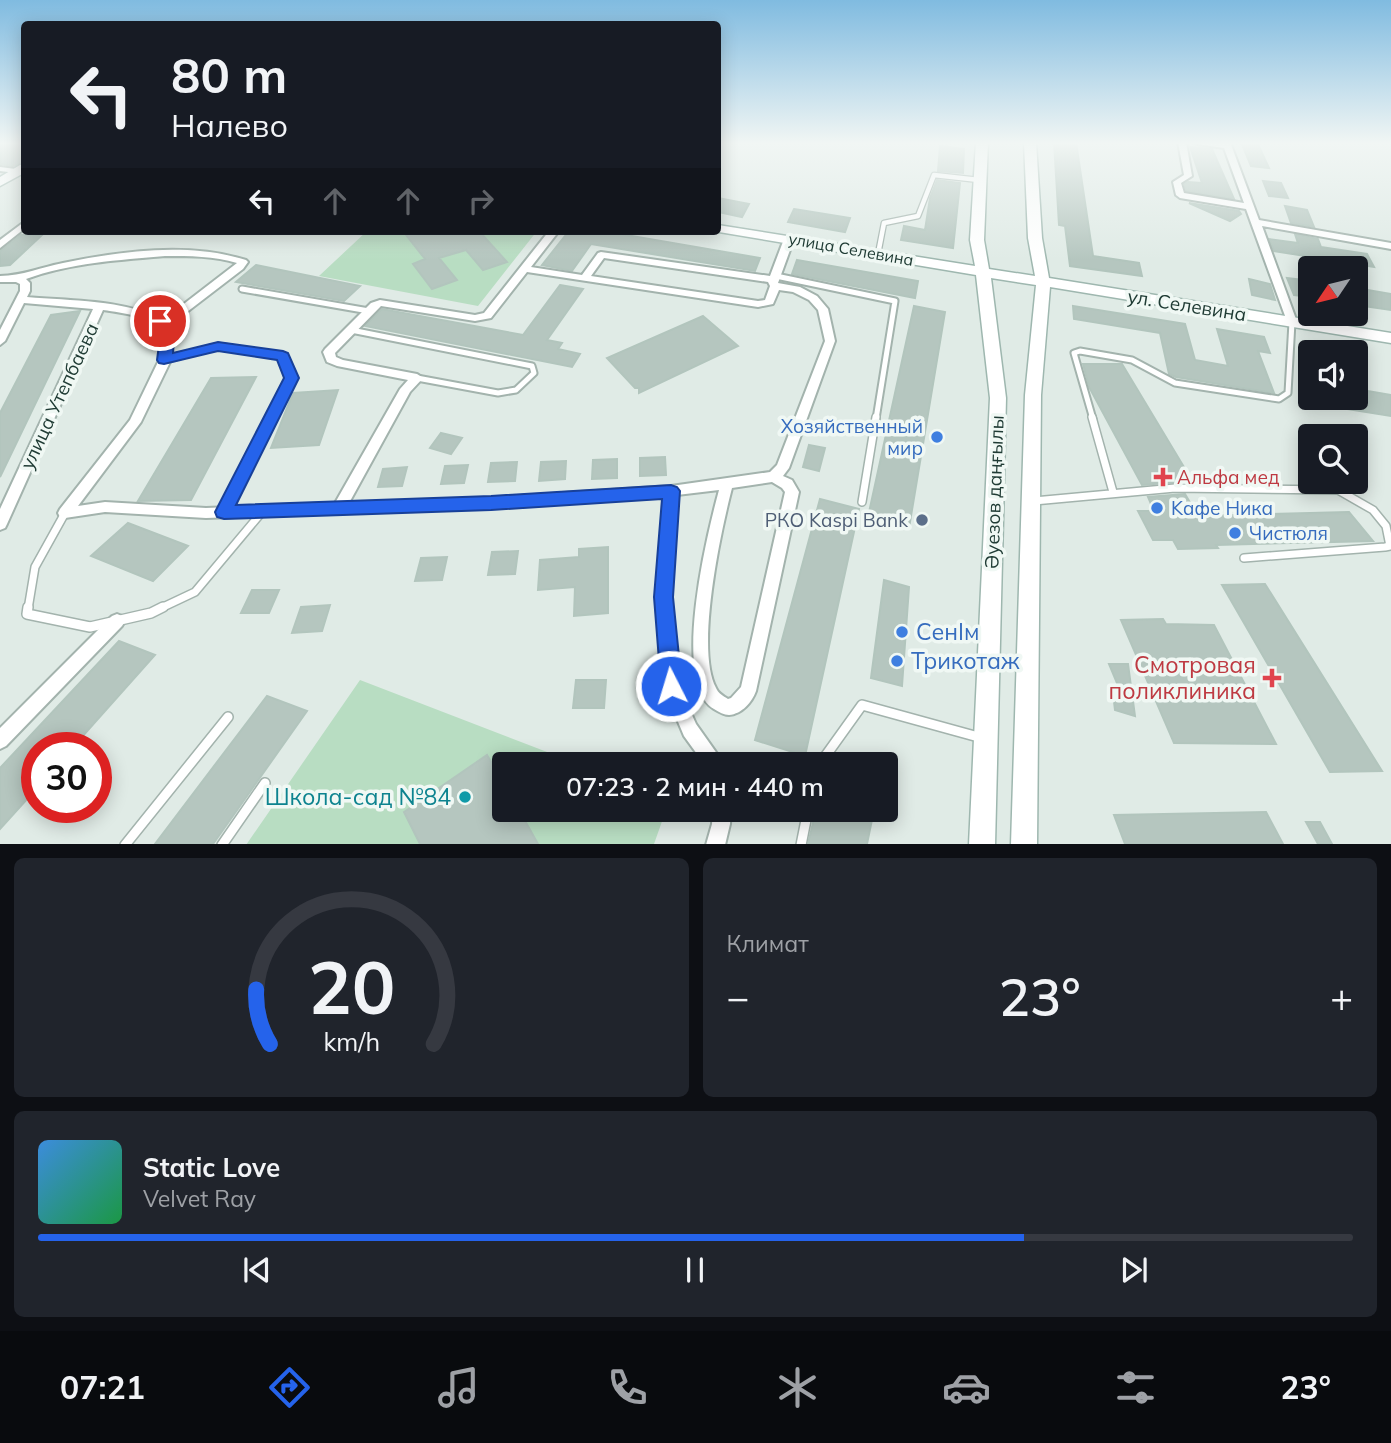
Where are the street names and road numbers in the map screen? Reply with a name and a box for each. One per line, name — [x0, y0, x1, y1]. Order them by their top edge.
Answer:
street label: улица Селевина — [787, 228, 915, 270]
street label: ул. Селевина — [1126, 284, 1248, 326]
street label: улица Утепбаева — [15, 319, 103, 473]
street label: Әуезов даңғылы — [979, 415, 1009, 569]

